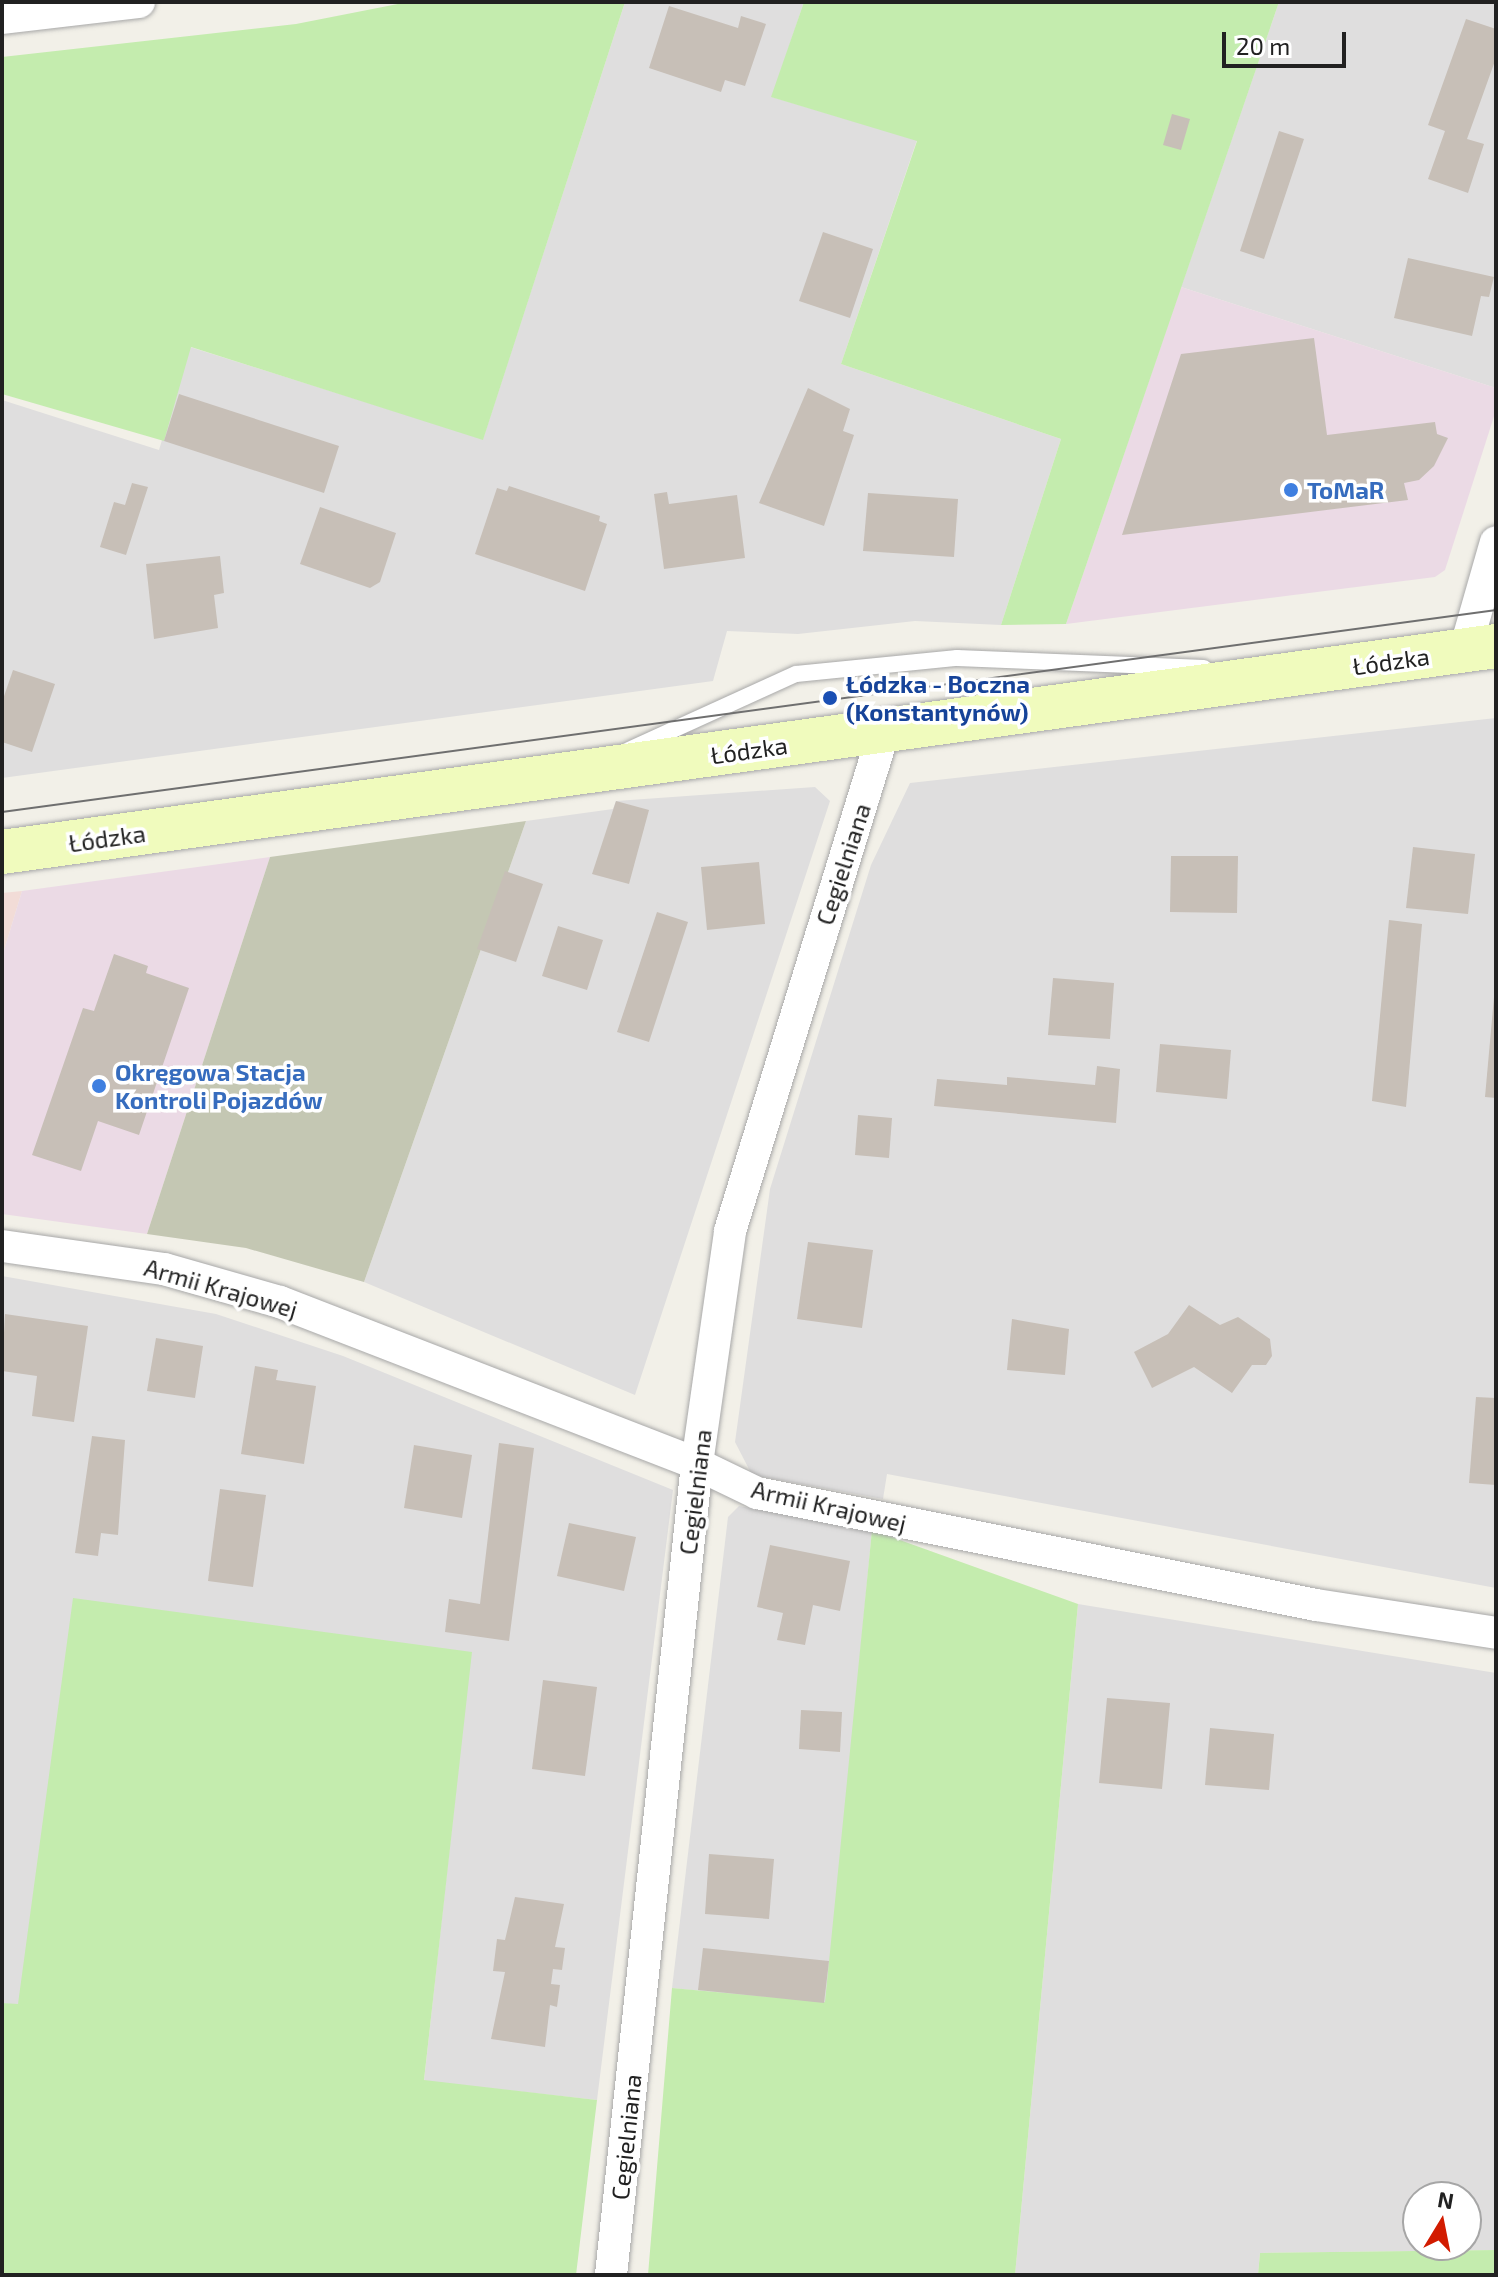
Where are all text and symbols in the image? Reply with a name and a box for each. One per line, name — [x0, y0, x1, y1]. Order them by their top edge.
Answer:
scale bar — [1226, 16, 1350, 66]
text: 20 m — [1236, 31, 1290, 60]
place label: ToMaR — [1307, 476, 1384, 504]
marker: ToMaR — [1282, 481, 1300, 499]
street label: Łódzka — [1351, 641, 1431, 681]
place label: Łódzka - Boczna (Konstantynów) — [846, 670, 1030, 726]
marker: Łódzka - Boczna (Konstantynów) — [821, 689, 839, 707]
street label: Łódzka — [709, 730, 789, 770]
street label: Cegielniana — [810, 800, 876, 928]
street label: Łódzka — [67, 818, 147, 858]
place label: Okręgowa Stacja Kontroli Pojazdów — [115, 1058, 323, 1114]
marker: Okręgowa Stacja Kontroli Pojazdów — [90, 1077, 108, 1095]
street label: Armii Krajowej — [141, 1252, 301, 1324]
street label: Cegielniana — [673, 1428, 717, 1556]
street label: Armii Krajowej — [749, 1474, 909, 1538]
street label: Cegielniana — [605, 2073, 647, 2201]
north arrow — [1402, 2181, 1482, 2261]
text: N — [1436, 2185, 1456, 2214]

